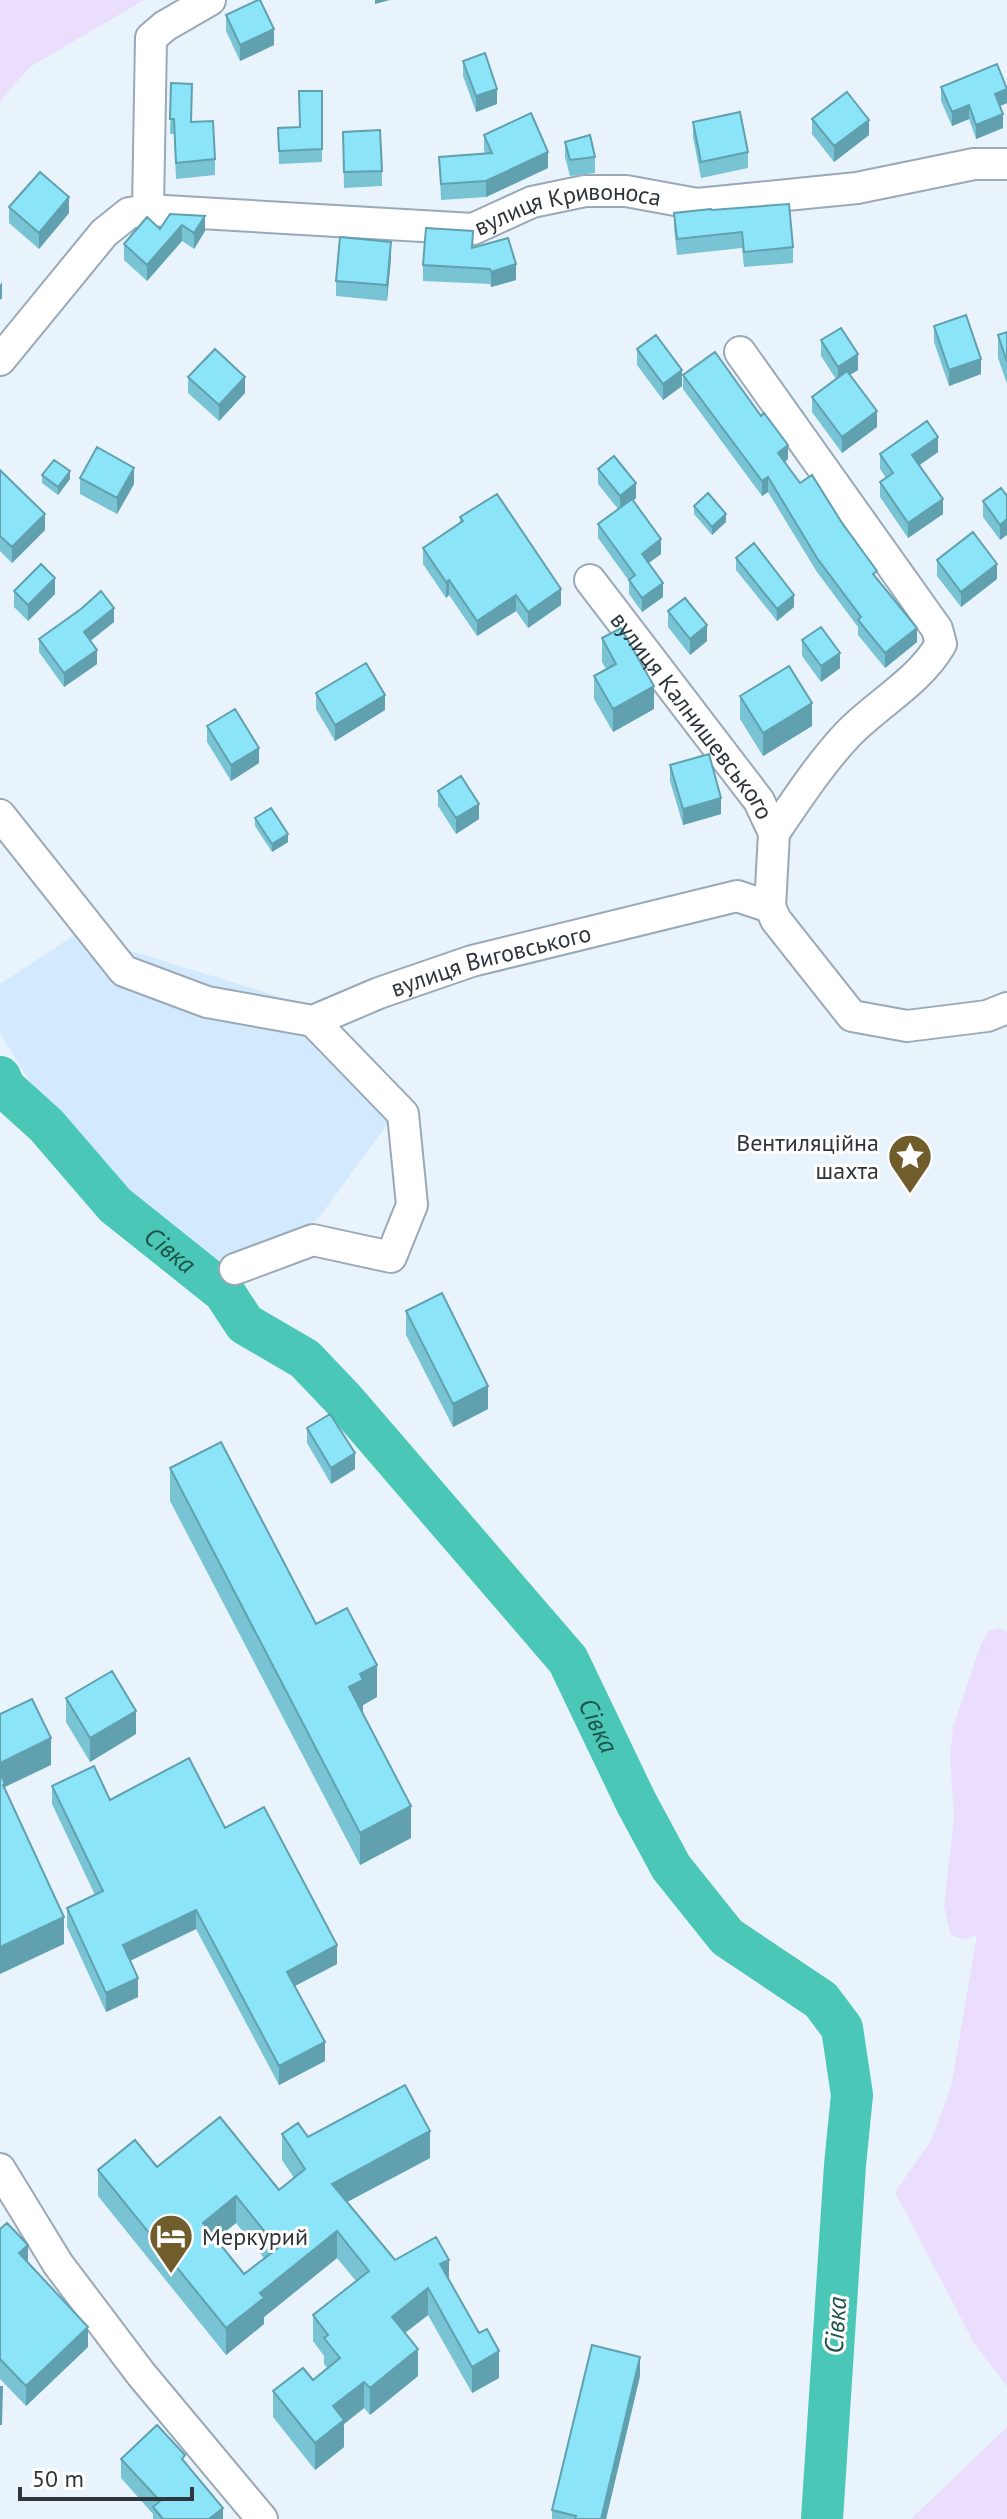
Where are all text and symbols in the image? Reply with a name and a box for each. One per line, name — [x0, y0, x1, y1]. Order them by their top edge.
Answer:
street label: вулиця Кривоноса — [469, 175, 664, 242]
street label: вулиця Калнишевського — [604, 605, 781, 824]
street label: вулиця Виговського — [387, 917, 594, 1003]
place label: Вентиляційна шахта — [736, 1127, 879, 1186]
place icon: Вентиляційна шахта — [886, 1132, 934, 1195]
water label: Сівка — [138, 1219, 203, 1280]
water label: Сівка — [572, 1692, 626, 1758]
hotel icon: Меркурий — [147, 2212, 195, 2275]
place label: Меркурий — [202, 2221, 308, 2252]
water label: Сівка — [817, 2295, 853, 2354]
scale bar — [20, 2451, 192, 2501]
text: 50 m — [32, 2463, 84, 2494]

